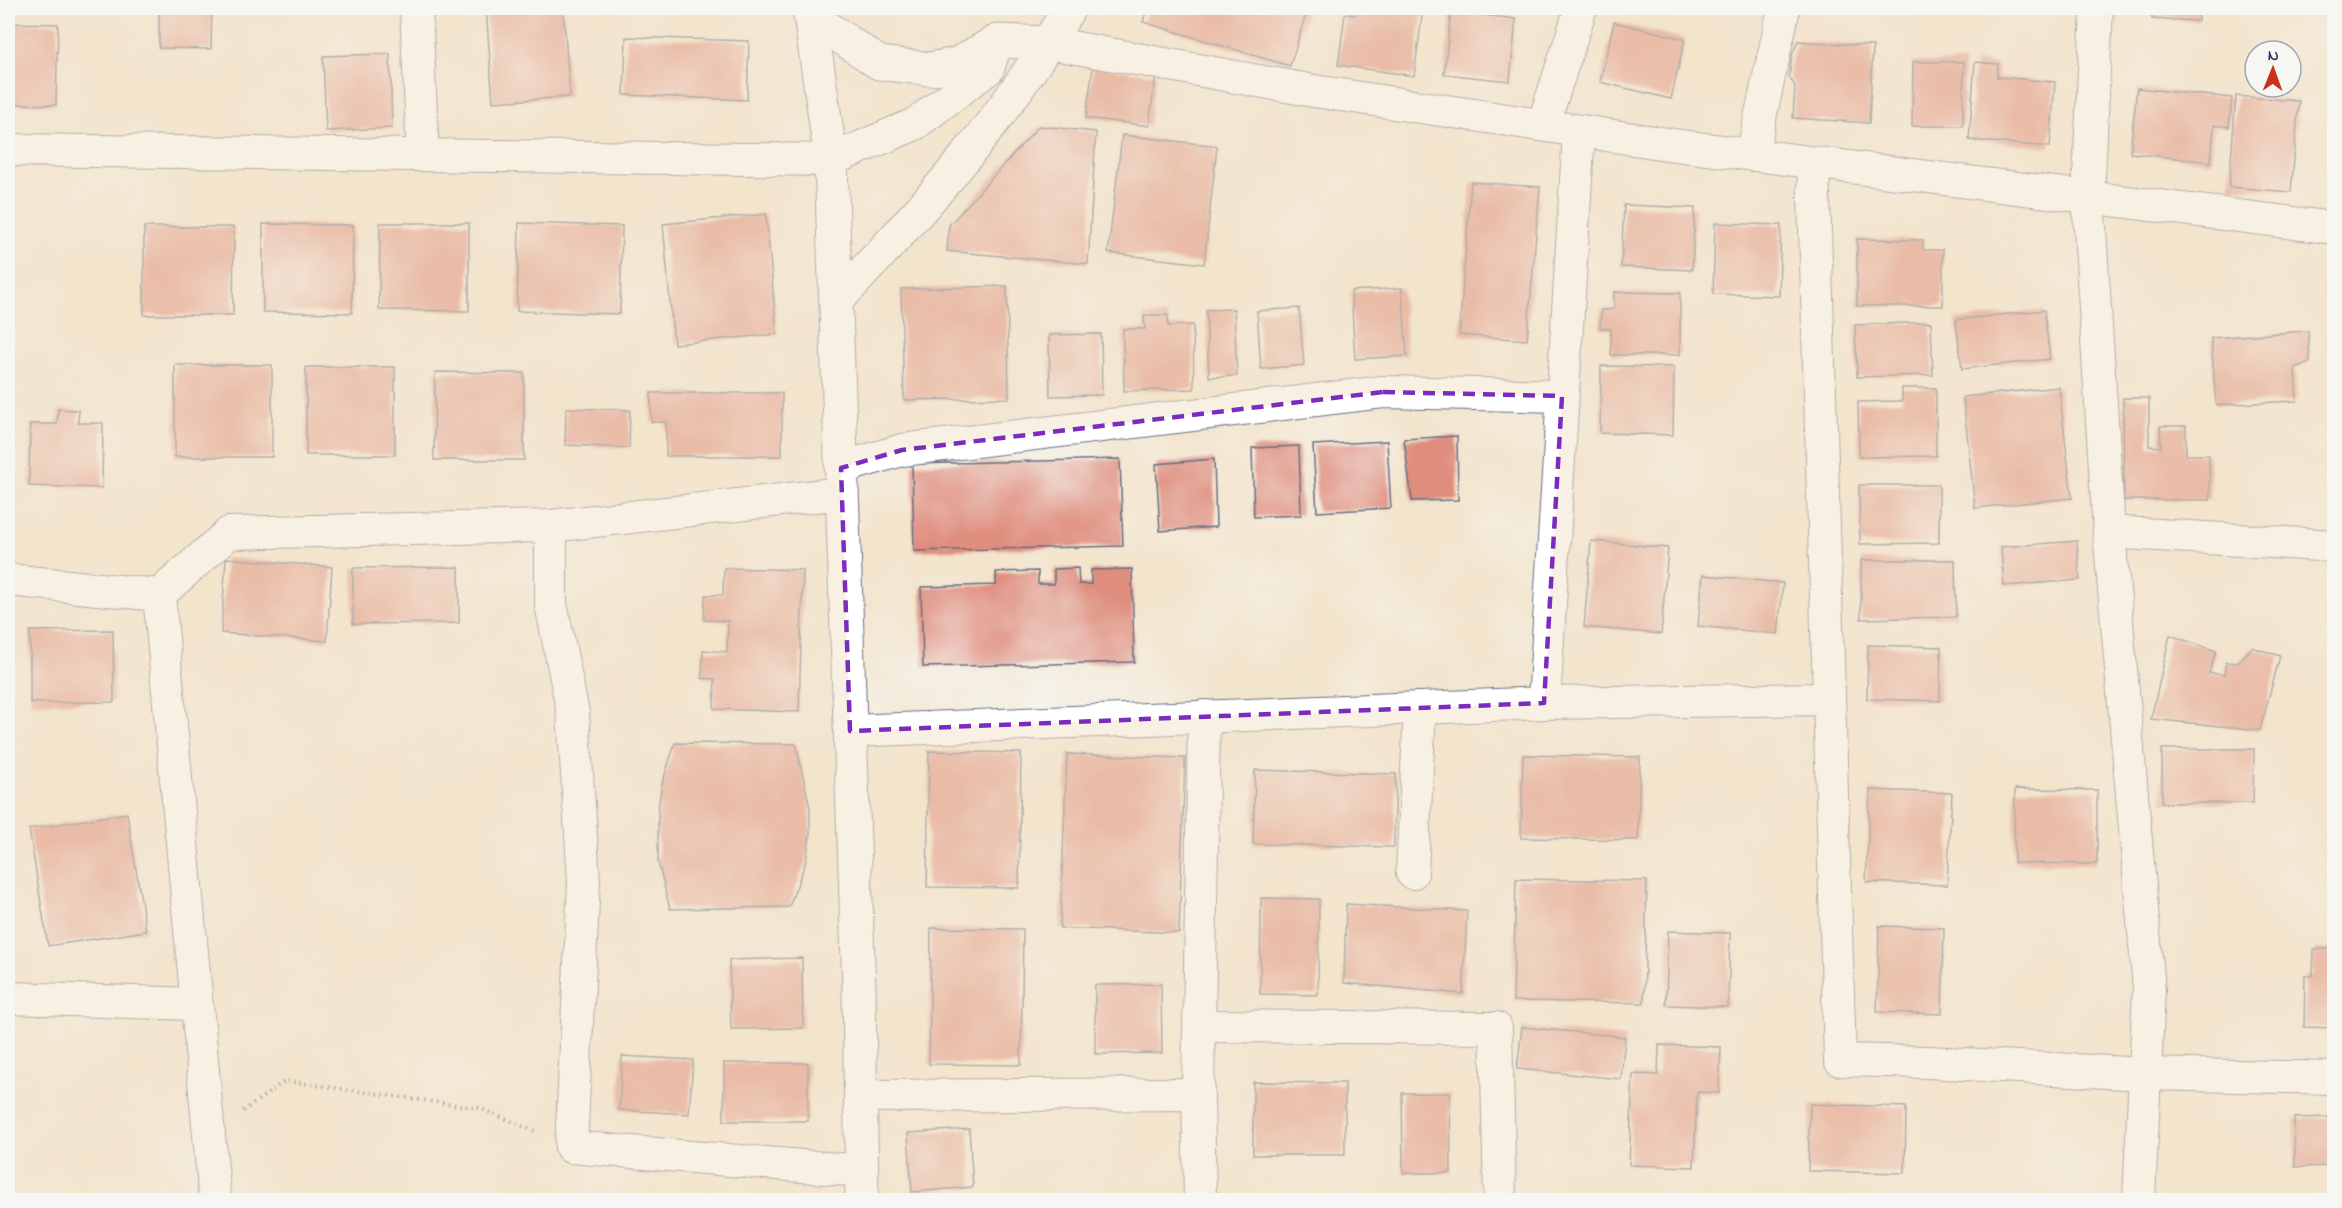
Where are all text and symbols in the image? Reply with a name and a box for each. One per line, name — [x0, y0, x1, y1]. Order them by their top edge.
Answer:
north arrow — [2243, 39, 2303, 99]
text: N — [2268, 44, 2279, 68]

